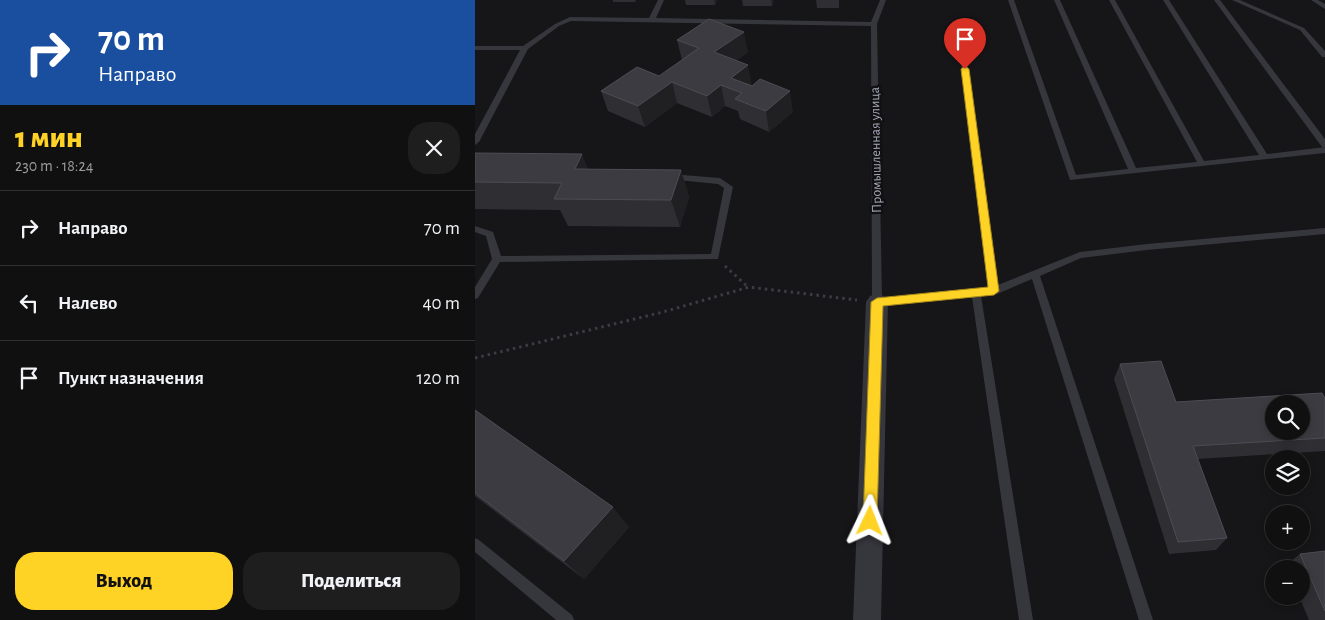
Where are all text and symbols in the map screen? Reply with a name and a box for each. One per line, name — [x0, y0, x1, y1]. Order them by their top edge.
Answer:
pin — [944, 18, 986, 69]
icon: right — [15, 20, 80, 85]
text: 70 m — [98, 22, 165, 57]
icon: arrive — [951, 25, 979, 53]
text: Направо — [98, 63, 176, 85]
street label: Промышленная улица — [868, 86, 884, 213]
button: close — [408, 122, 460, 174]
text: 1 мин — [15, 123, 83, 153]
text: 230 m · 18:24 — [15, 158, 93, 174]
icon: right — [15, 214, 43, 242]
text: Направо — [58, 219, 128, 238]
text: 70 m — [424, 219, 460, 238]
icon: left — [15, 289, 43, 317]
text: Налево — [58, 294, 117, 313]
text: 40 m — [422, 294, 460, 313]
icon: arrive — [15, 364, 43, 392]
text: Пункт назначения — [58, 369, 204, 388]
text: 120 m — [416, 369, 460, 388]
map controls — [1265, 395, 1310, 605]
button: search — [1265, 395, 1310, 440]
button: layers — [1265, 450, 1310, 495]
position arrow — [843, 494, 895, 546]
button: + — [1265, 505, 1310, 550]
button: Выход — [15, 552, 233, 610]
button: Поделиться — [243, 552, 460, 610]
button: − — [1265, 560, 1310, 605]

